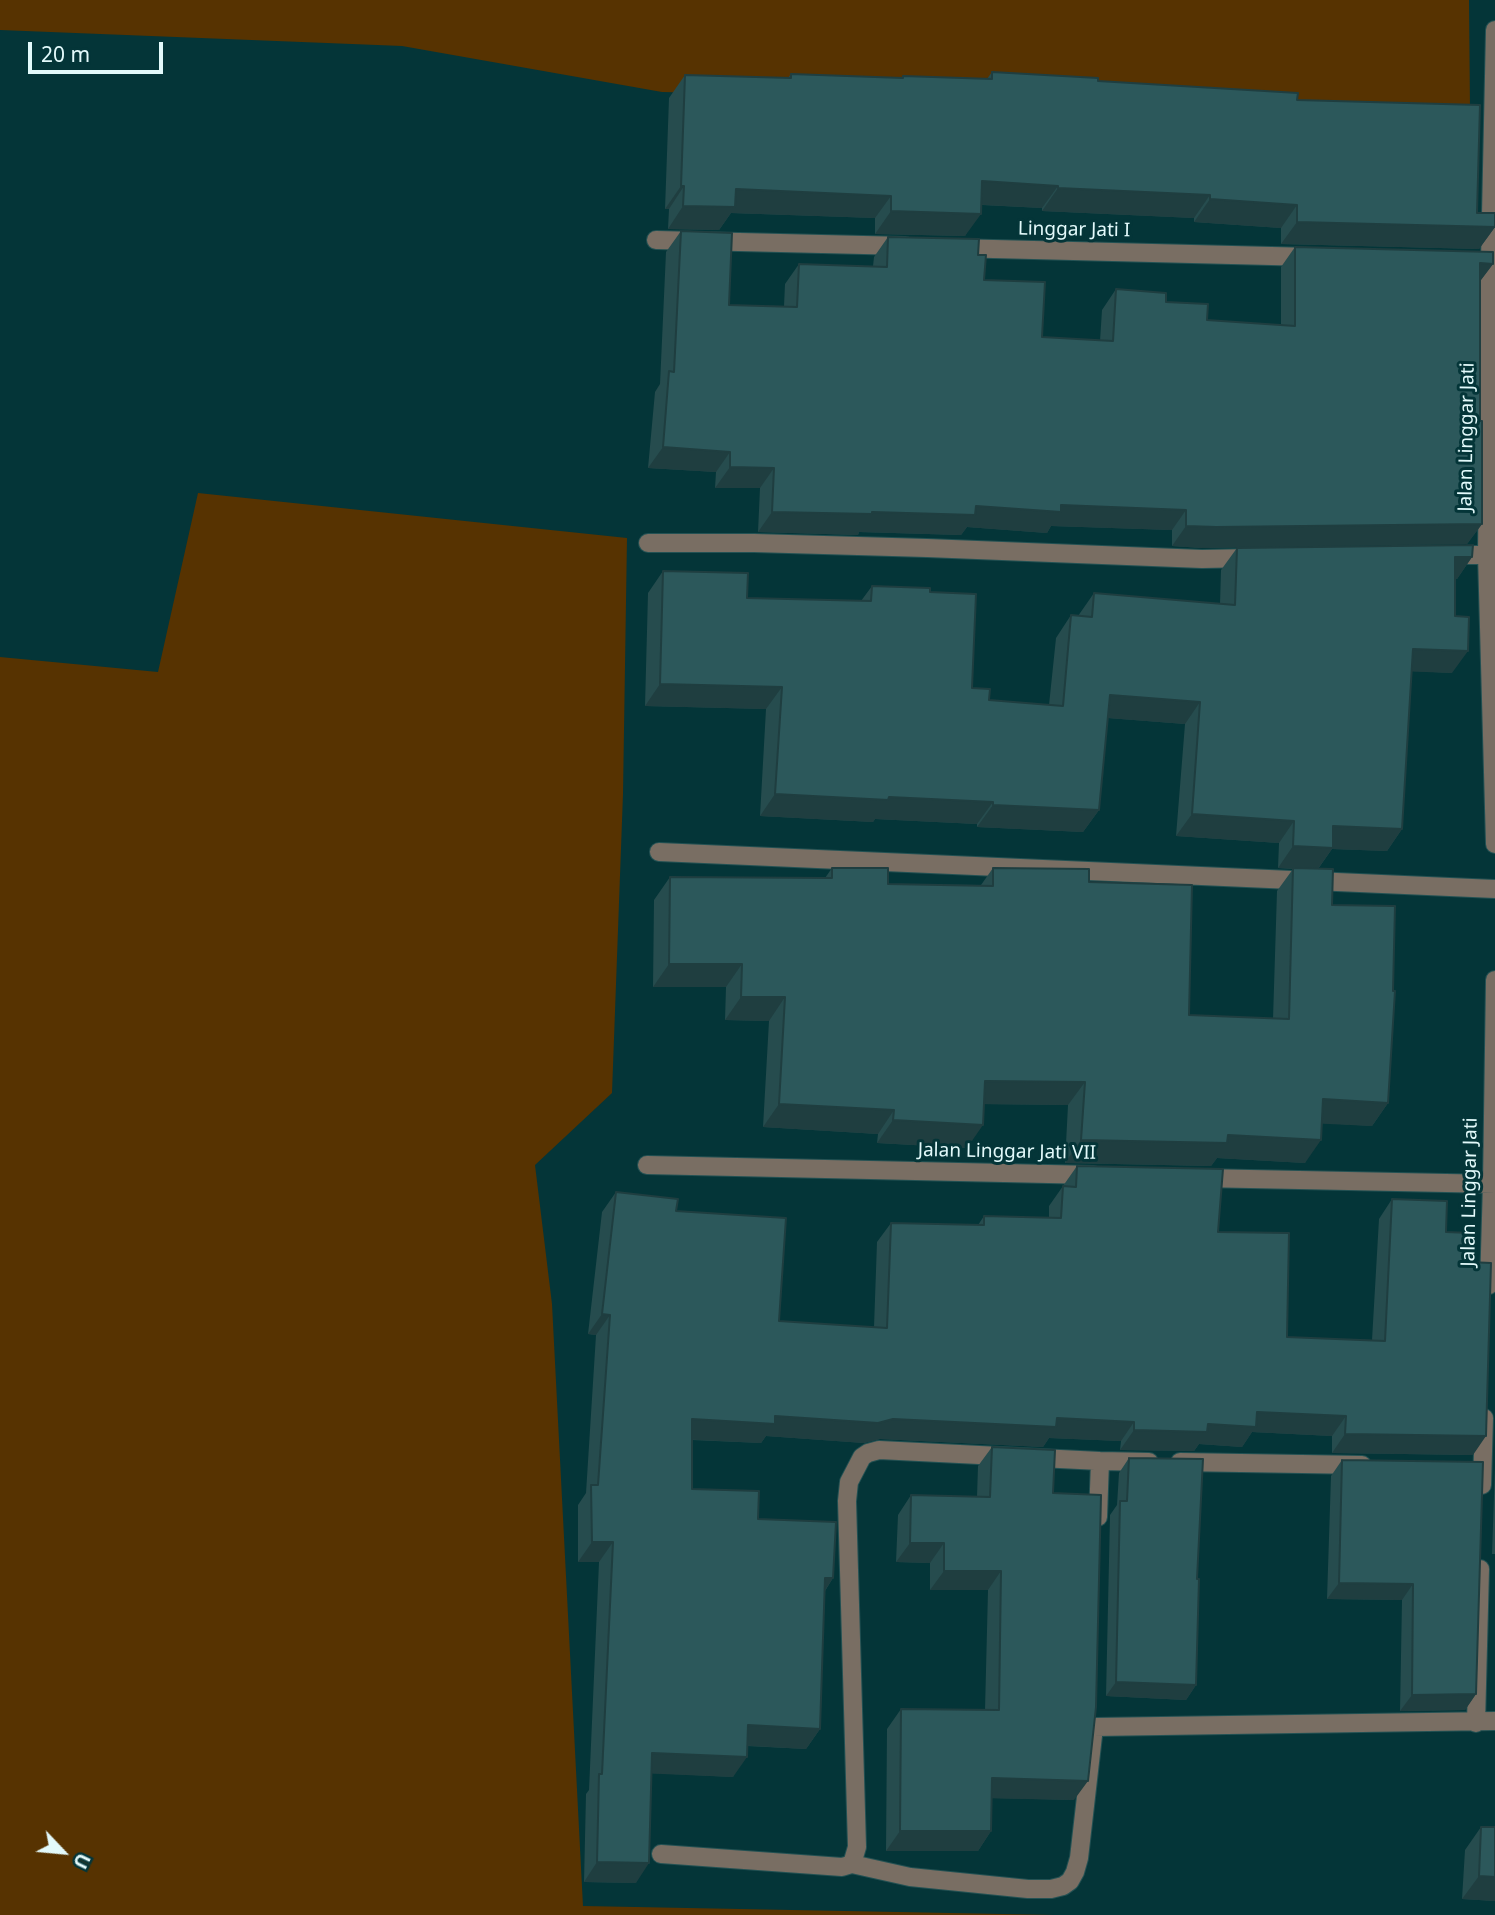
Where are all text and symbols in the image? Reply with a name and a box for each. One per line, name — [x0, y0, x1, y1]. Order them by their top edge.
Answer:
scale bar — [32, 28, 166, 72]
text: 20 m — [41, 40, 90, 68]
street label: Linggar Jati I — [1018, 218, 1130, 242]
street label: Jalan Linggar Jati — [1454, 362, 1480, 512]
street label: Jalan Linggar Jati — [1457, 1117, 1483, 1267]
street label: Jalan Linggar Jati VII — [918, 1139, 1096, 1165]
north arrow — [28, 1817, 98, 1887]
text: U — [67, 1849, 97, 1873]

